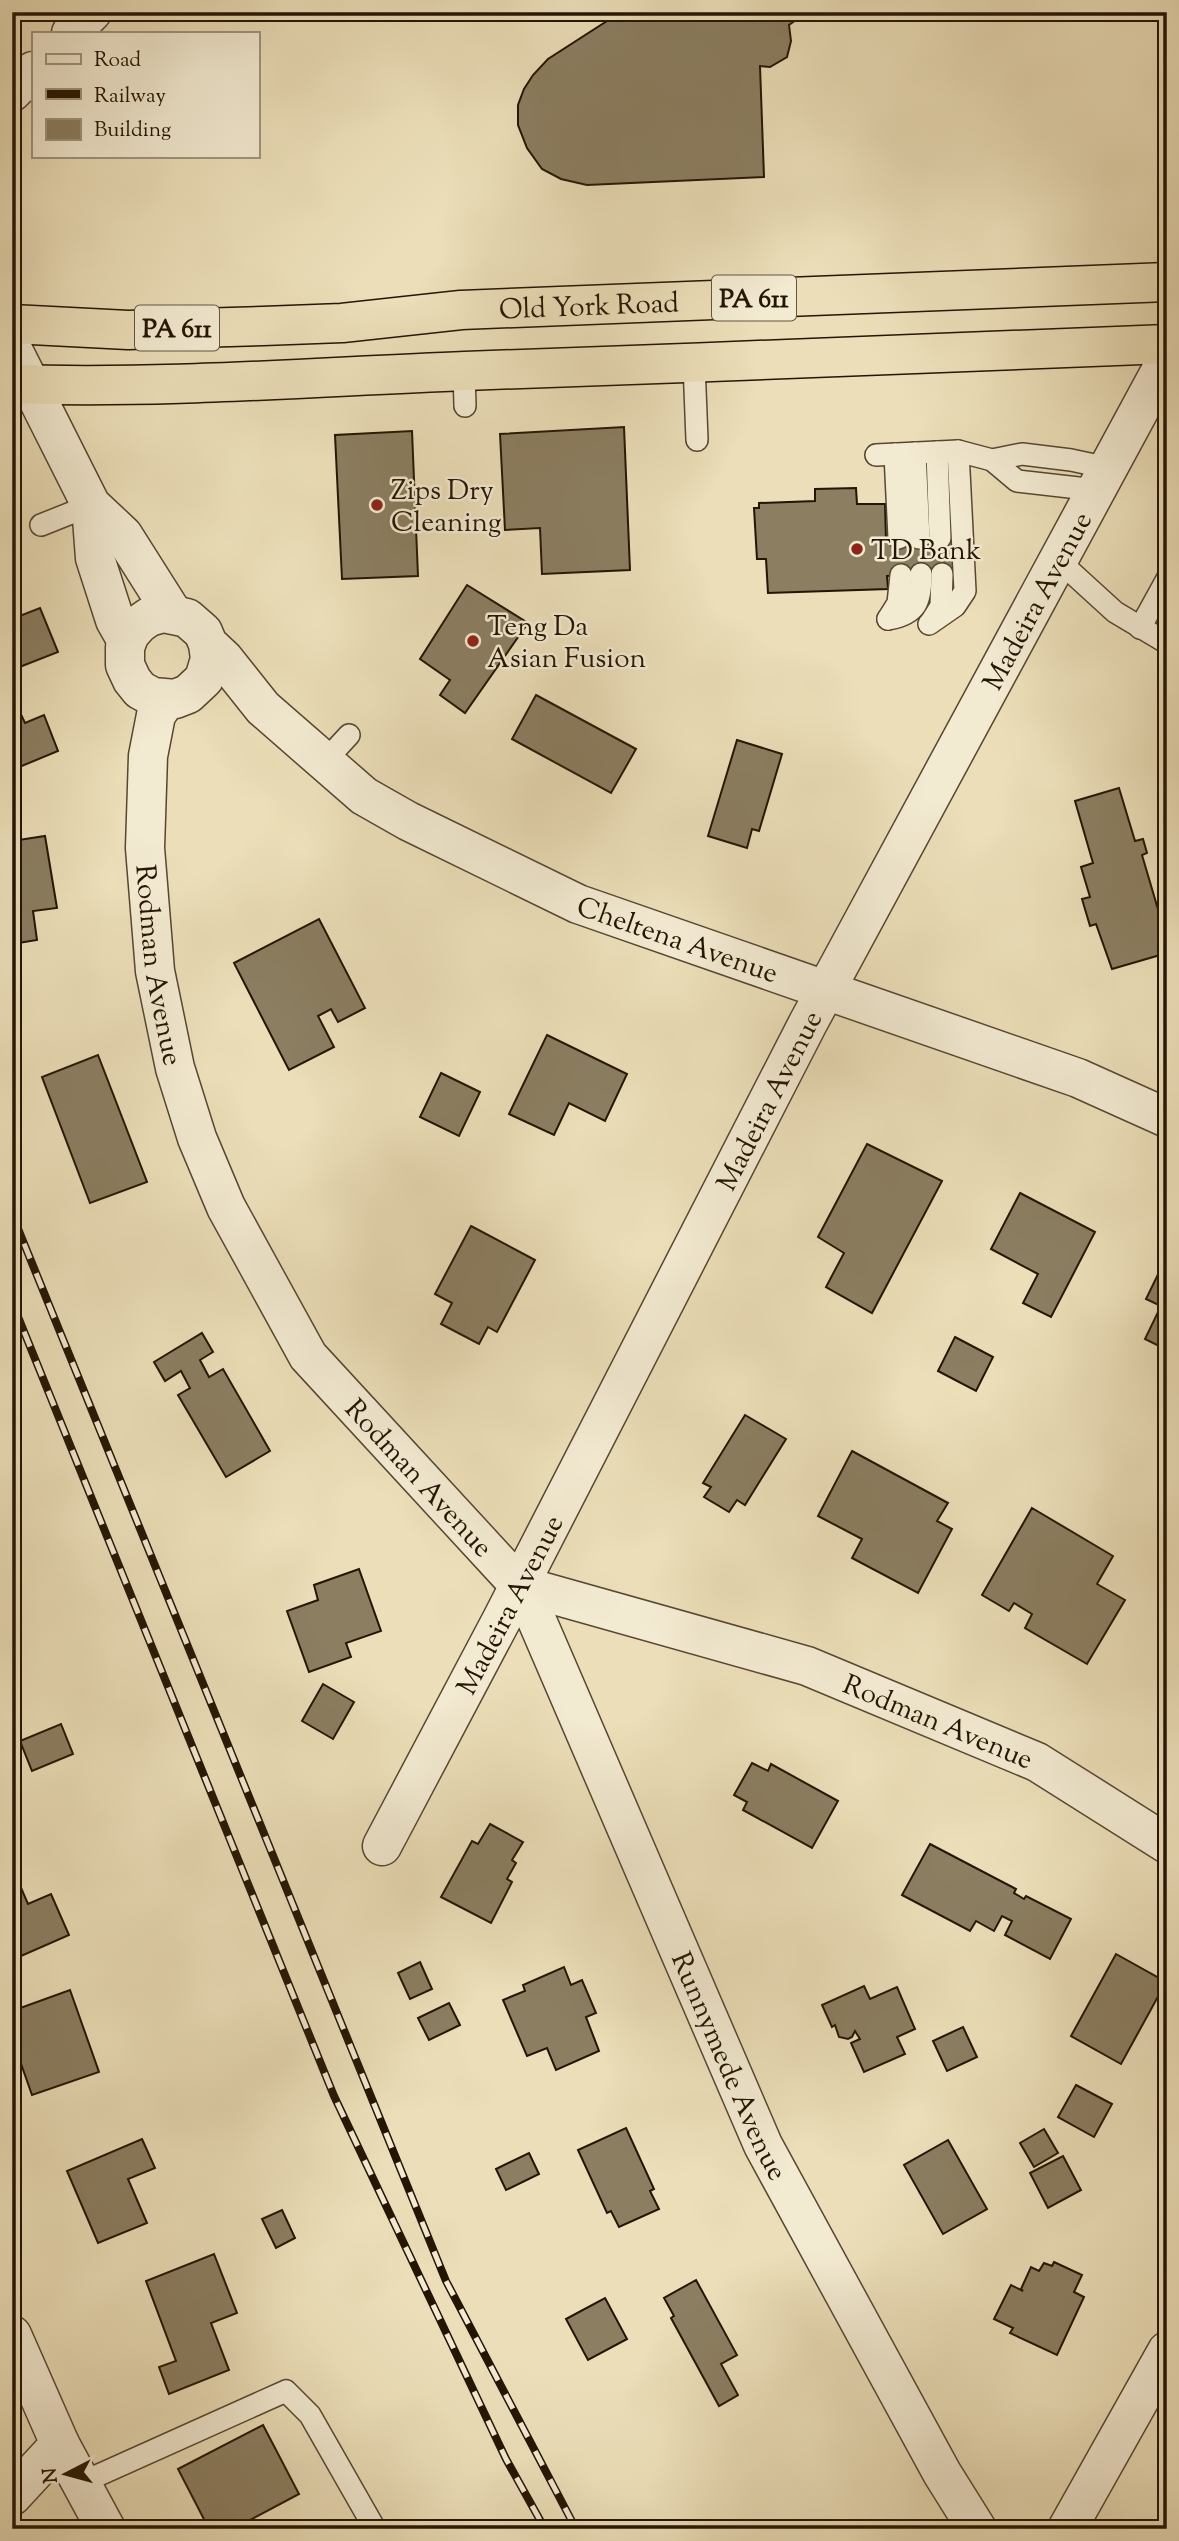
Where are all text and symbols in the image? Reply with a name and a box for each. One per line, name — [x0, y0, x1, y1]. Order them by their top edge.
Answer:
legend — [32, 32, 259, 158]
text: Road — [94, 46, 141, 76]
text: Railway — [94, 82, 166, 112]
text: Building — [94, 116, 171, 146]
road number: PA 611 — [712, 276, 796, 320]
street label: Old York Road — [498, 284, 680, 331]
road number: PA 611 — [135, 306, 219, 350]
place label: Zips Dry Cleaning — [391, 472, 502, 544]
marker: Zips Dry Cleaning — [369, 497, 385, 513]
street label: Madeira Avenue — [974, 505, 1104, 698]
place label: TD Bank — [871, 532, 981, 572]
marker: TD Bank — [849, 541, 865, 557]
place label: Teng Da Asian Fusion — [487, 608, 646, 680]
marker: Teng Da Asian Fusion — [465, 633, 481, 649]
street label: Rodman Avenue — [123, 863, 191, 1069]
street label: Cheltena Avenue — [571, 888, 783, 995]
street label: Madeira Avenue — [708, 1004, 834, 1199]
street label: Rodman Avenue — [334, 1391, 501, 1567]
street label: Madeira Avenue — [448, 1509, 575, 1703]
street label: Rodman Avenue — [836, 1666, 1039, 1781]
street label: Runnymede Avenue — [659, 1946, 796, 2188]
north arrow — [32, 2440, 102, 2510]
text: N — [37, 2467, 66, 2484]

